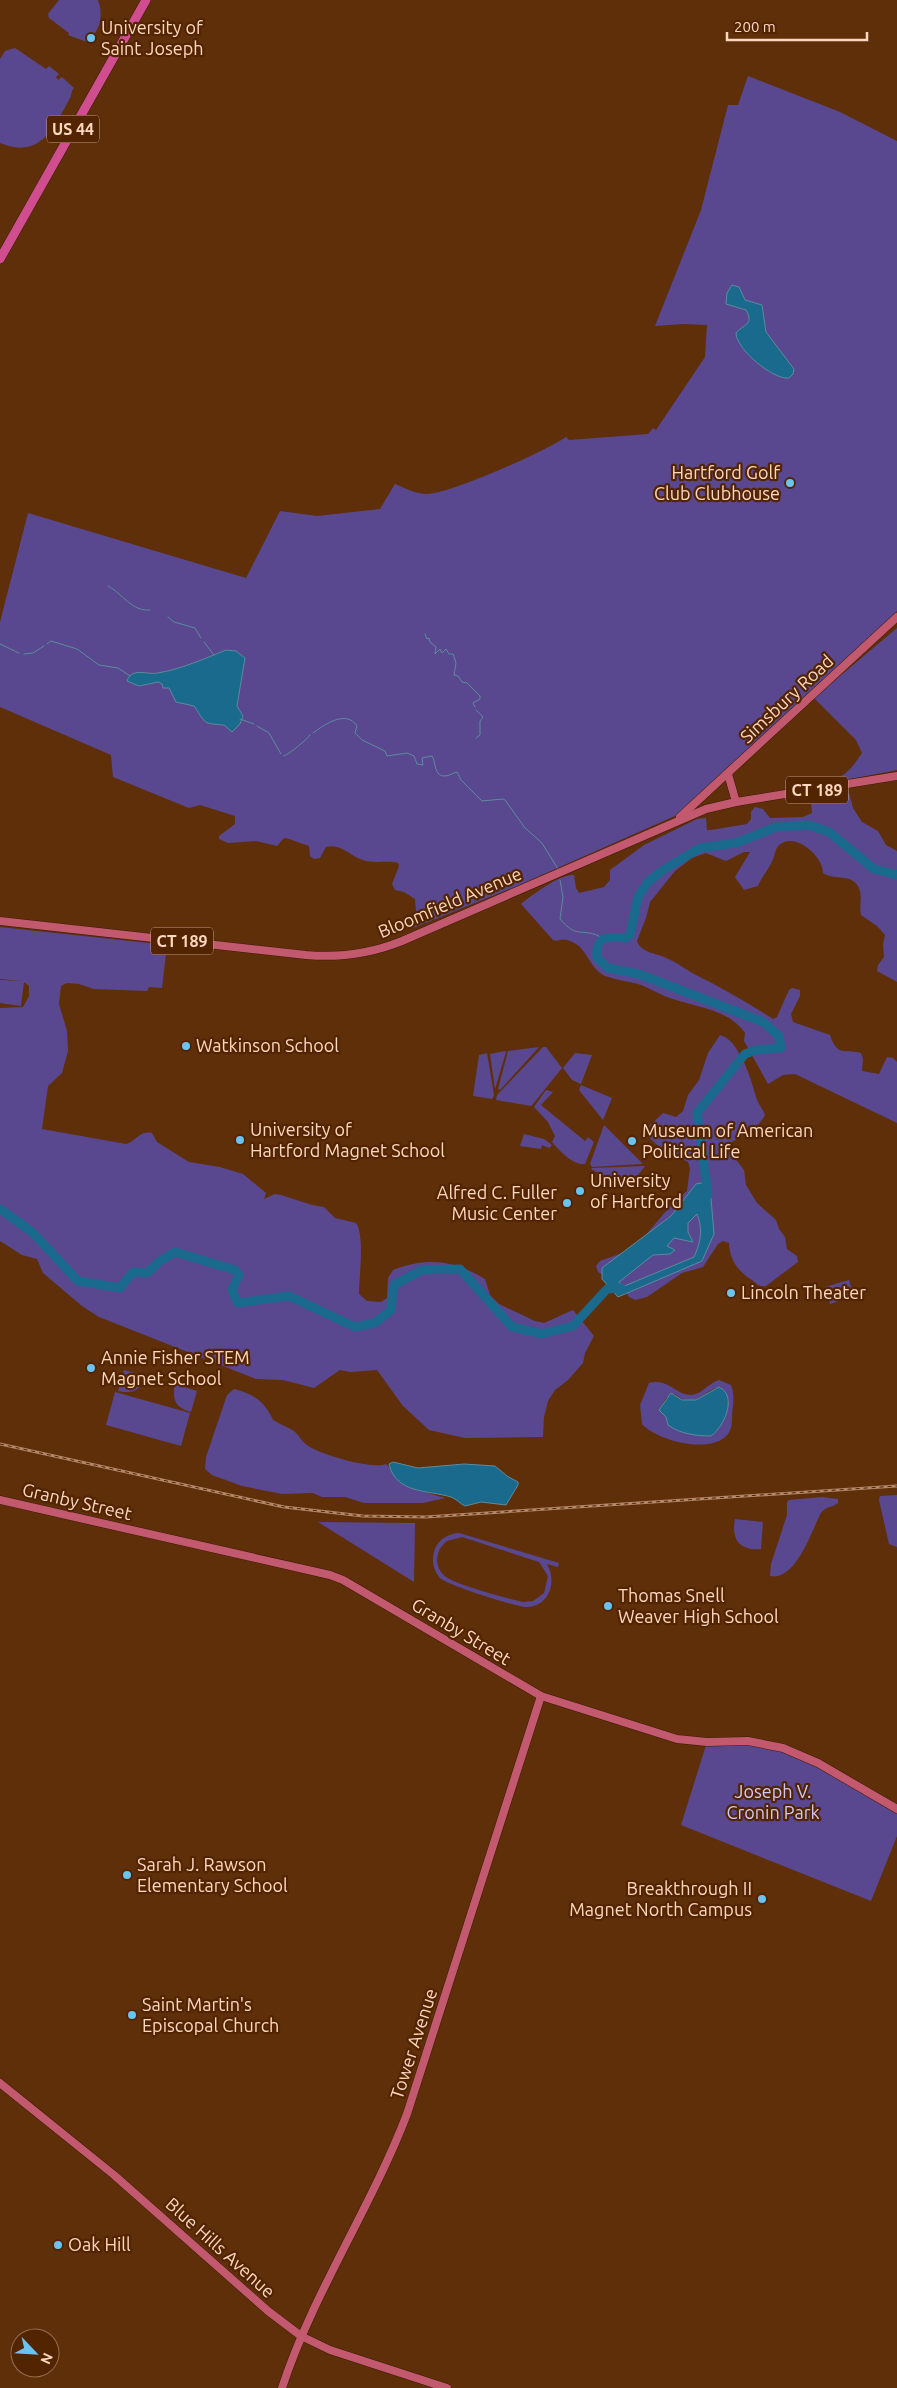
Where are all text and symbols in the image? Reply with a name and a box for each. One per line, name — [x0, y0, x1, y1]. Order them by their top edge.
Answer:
scale bar — [727, 10, 867, 42]
place label: University of Saint Joseph — [101, 17, 204, 58]
text: 200 m — [734, 18, 776, 35]
marker: University of Saint Joseph — [85, 32, 97, 44]
road number: US 44 — [47, 116, 99, 142]
place label: Hartford Golf Club Clubhouse — [654, 462, 780, 503]
marker: Hartford Golf Club Clubhouse — [784, 477, 796, 489]
street label: Simsbury Road — [736, 650, 837, 746]
road number: CT 189 — [786, 776, 848, 804]
street label: Bloomfield Avenue — [375, 863, 524, 941]
road number: CT 189 — [151, 928, 213, 954]
place label: Watkinson School — [196, 1035, 339, 1055]
marker: Watkinson School — [180, 1040, 192, 1052]
place label: University of Hartford Magnet School — [250, 1119, 445, 1160]
place label: Museum of American Political Life — [642, 1120, 813, 1161]
marker: University of Hartford Magnet School — [234, 1134, 246, 1146]
marker: Museum of American Political Life — [626, 1135, 638, 1147]
place label: University of Hartford — [590, 1170, 682, 1211]
place label: Alfred C. Fuller Music Center — [437, 1182, 557, 1223]
marker: University of Hartford — [574, 1185, 586, 1197]
marker: Alfred C. Fuller Music Center — [561, 1197, 573, 1209]
place label: Lincoln Theater — [741, 1282, 866, 1302]
marker: Lincoln Theater — [725, 1287, 737, 1299]
place label: Annie Fisher STEM Magnet School — [101, 1347, 250, 1388]
marker: Annie Fisher STEM Magnet School — [85, 1362, 97, 1374]
street label: Granby Street — [20, 1479, 134, 1523]
place label: Thomas Snell Weaver High School — [618, 1585, 779, 1626]
street label: Granby Street — [408, 1594, 515, 1669]
marker: Thomas Snell Weaver High School — [602, 1600, 614, 1612]
park label: Joseph V. Cronin Park — [726, 1781, 820, 1822]
place label: Sarah J. Rawson Elementary School — [137, 1854, 288, 1895]
marker: Sarah J. Rawson Elementary School — [121, 1869, 133, 1881]
place label: Breakthrough II Magnet North Campus — [569, 1878, 752, 1919]
marker: Breakthrough II Magnet North Campus — [756, 1893, 768, 1905]
street label: Tower Avenue — [386, 1986, 440, 2102]
place label: Saint Martin's Episcopal Church — [142, 1994, 279, 2035]
marker: Saint Martin's Episcopal Church — [126, 2009, 138, 2021]
street label: Blue Hills Avenue — [162, 2193, 279, 2301]
place label: Oak Hill — [68, 2234, 131, 2254]
marker: Oak Hill — [52, 2239, 64, 2251]
north arrow — [10, 2328, 60, 2378]
text: N — [37, 2350, 56, 2367]

